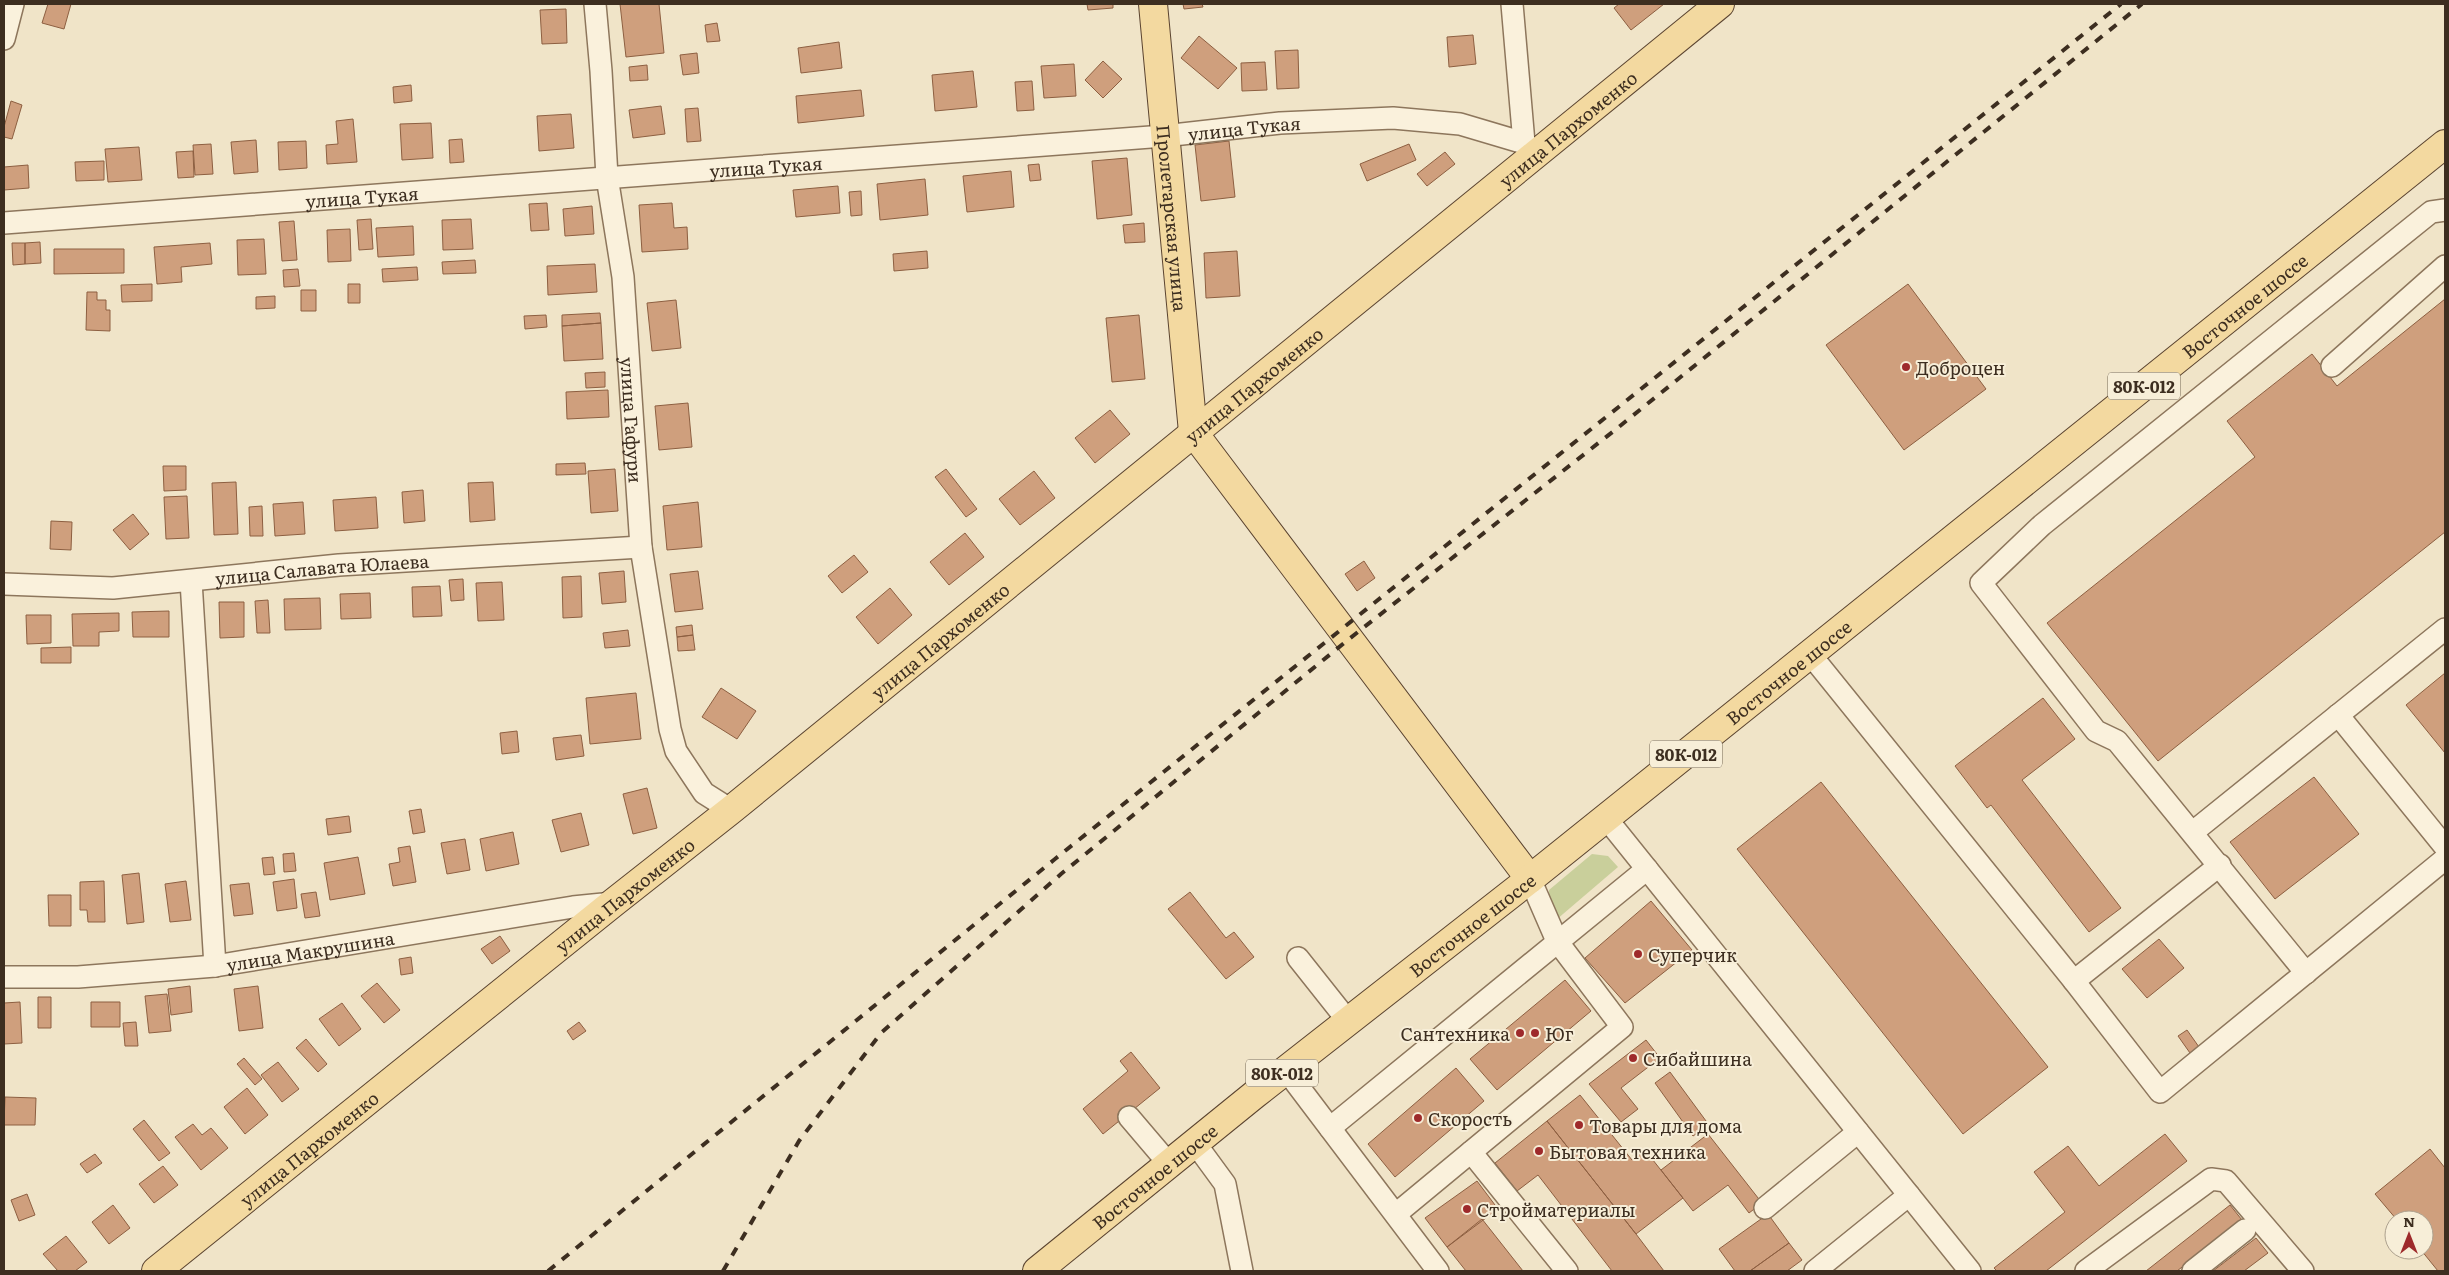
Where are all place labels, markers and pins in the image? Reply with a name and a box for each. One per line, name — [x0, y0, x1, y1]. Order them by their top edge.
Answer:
place label: Доброцен — [1916, 354, 2005, 381]
marker: Доброцен — [1900, 361, 1912, 373]
place label: Суперчик — [1648, 941, 1737, 968]
marker: Суперчик — [1632, 948, 1644, 960]
place label: Сантехника — [1401, 1020, 1510, 1047]
place label: Юг — [1545, 1020, 1574, 1047]
marker: Сантехника — [1514, 1027, 1526, 1039]
marker: Юг — [1529, 1027, 1541, 1039]
place label: Сибайшина — [1643, 1045, 1752, 1072]
marker: Сибайшина — [1627, 1052, 1639, 1064]
place label: Скорость — [1428, 1105, 1512, 1132]
marker: Скорость — [1412, 1112, 1424, 1124]
place label: Товары для дома — [1589, 1112, 1742, 1139]
marker: Товары для дома — [1573, 1119, 1585, 1131]
place label: Бытовая техника — [1549, 1138, 1706, 1165]
marker: Бытовая техника — [1533, 1145, 1545, 1157]
place label: Стройматериалы — [1477, 1196, 1636, 1223]
marker: Стройматериалы — [1461, 1203, 1473, 1215]

